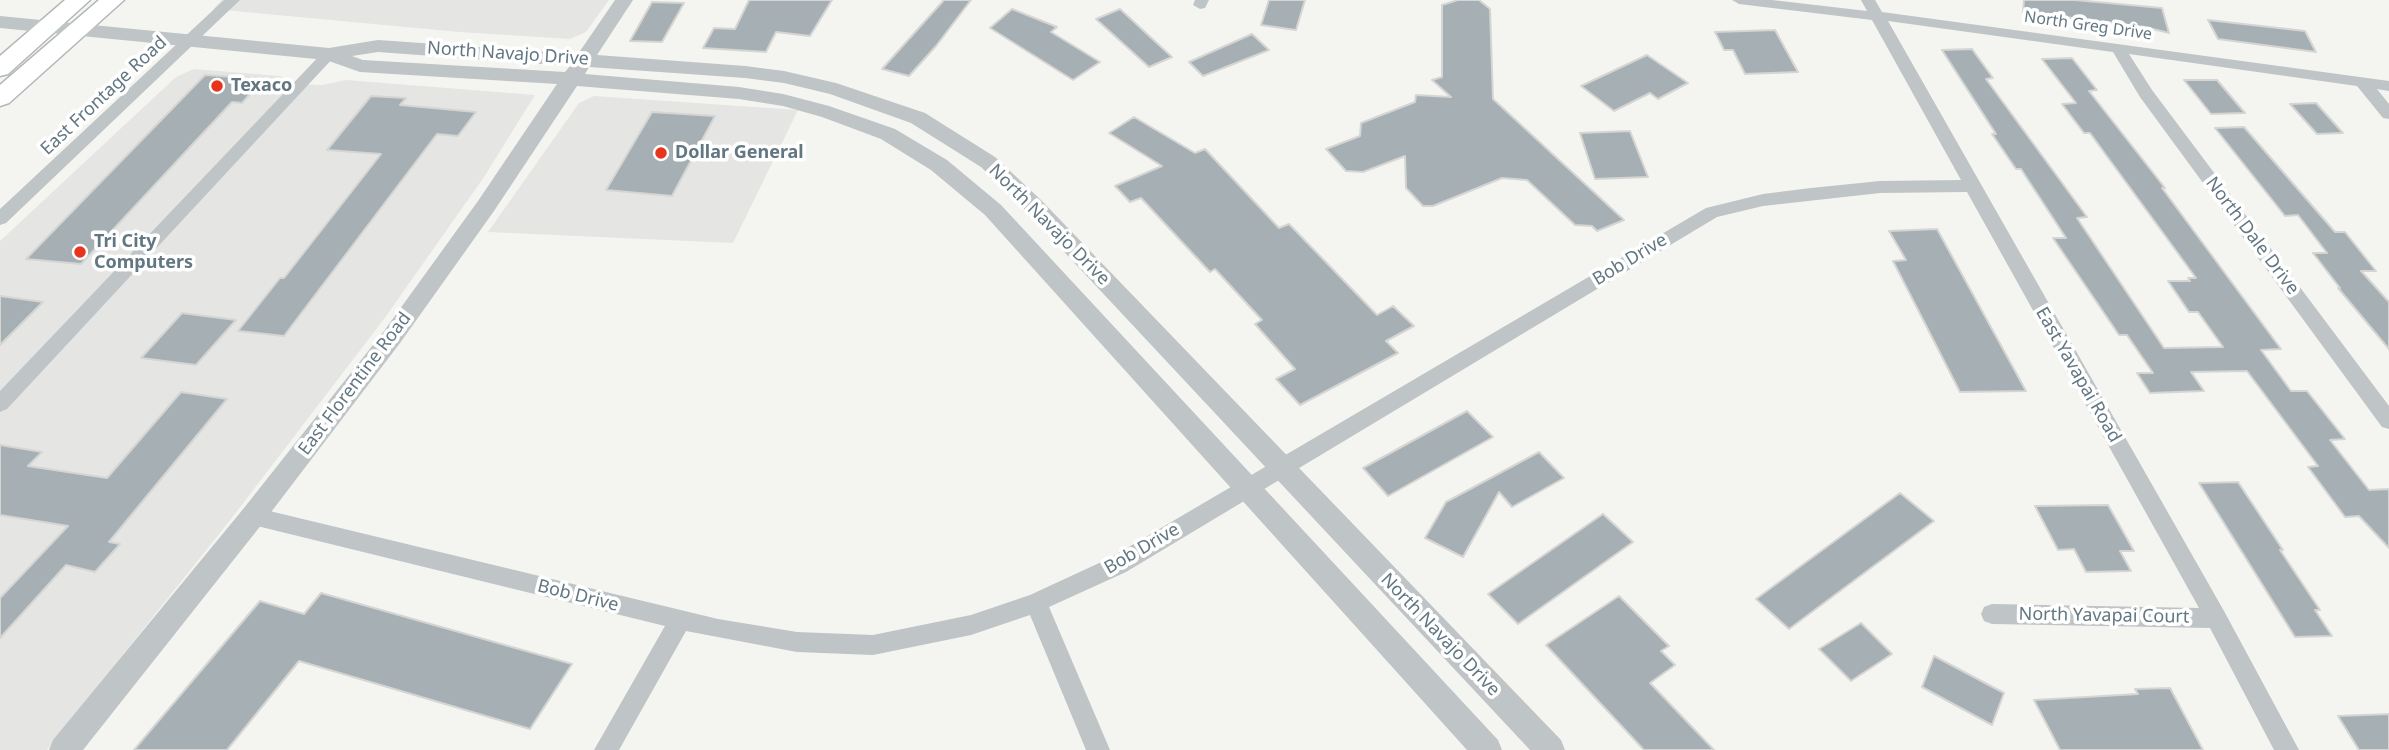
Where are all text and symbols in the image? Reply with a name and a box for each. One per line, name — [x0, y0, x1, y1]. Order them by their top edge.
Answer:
street label: North Greg Drive — [2023, 8, 2153, 44]
street label: East Frontage Road — [37, 32, 171, 160]
street label: North Navajo Drive — [426, 38, 590, 70]
place label: Texaco — [231, 75, 292, 97]
marker: Texaco — [209, 78, 225, 94]
place label: Dollar General — [675, 142, 804, 164]
marker: Dollar General — [653, 145, 669, 161]
street label: North Navajo Drive — [984, 160, 1114, 290]
street label: North Dale Drive — [2201, 173, 2303, 299]
street label: Bob Drive — [1589, 229, 1671, 291]
place label: Tri City Computers — [94, 231, 193, 274]
marker: Tri City Computers — [72, 244, 88, 260]
street label: East Yavapai Road — [2031, 304, 2125, 446]
street label: East Florentine Road — [294, 308, 416, 460]
street label: Bob Drive — [1101, 519, 1183, 579]
street label: North Navajo Drive — [1376, 569, 1504, 701]
street label: Bob Drive — [535, 575, 621, 617]
street label: North Yavapai Court — [2018, 604, 2190, 628]

